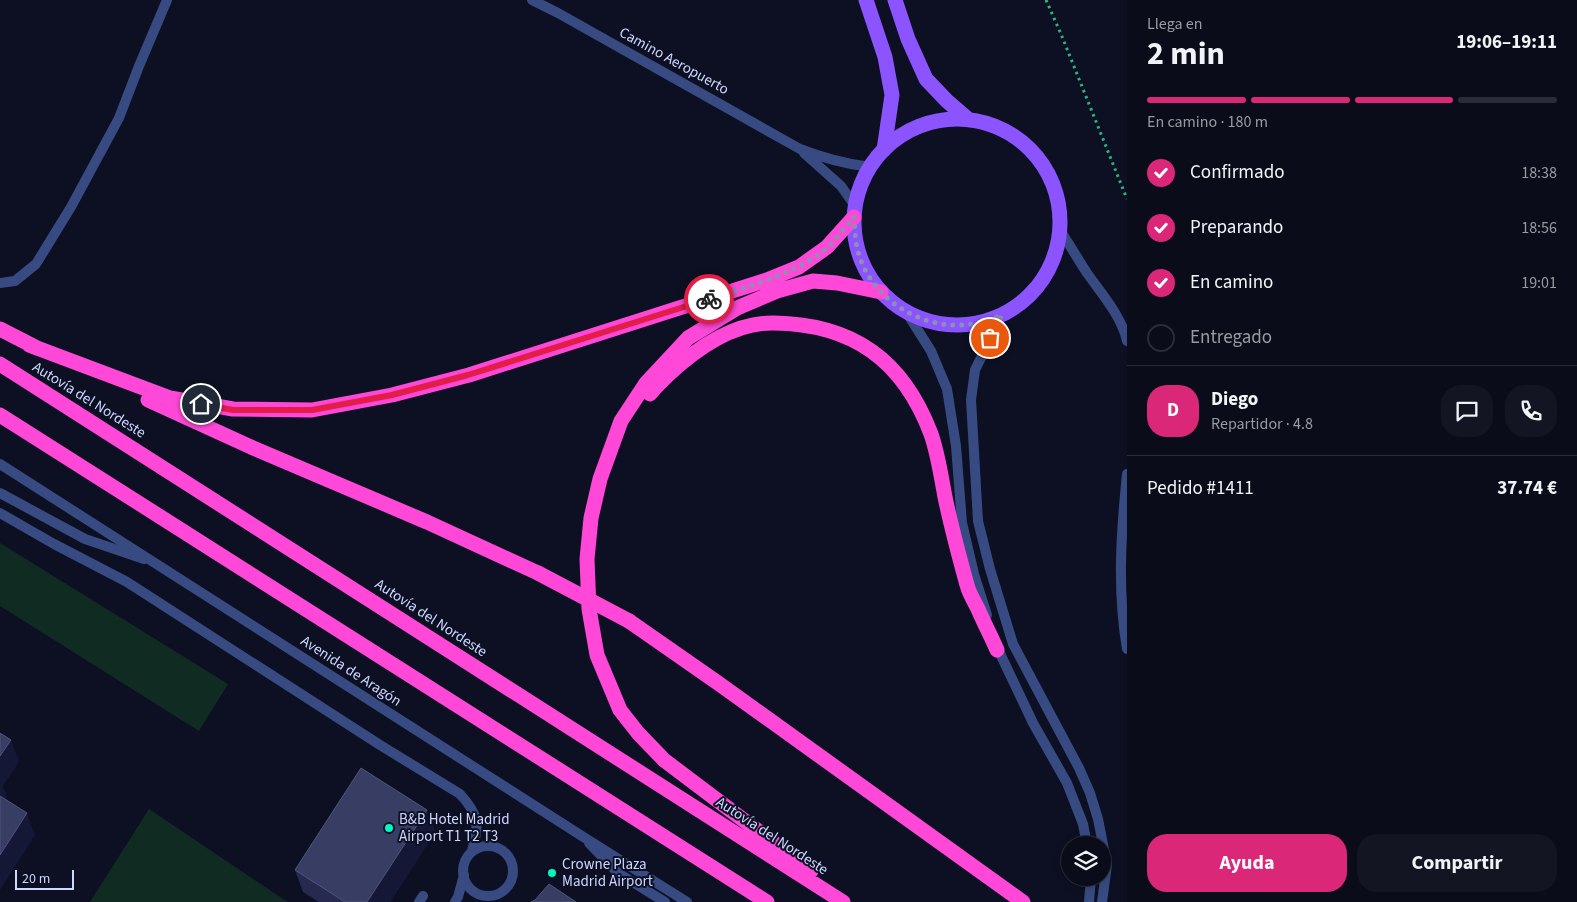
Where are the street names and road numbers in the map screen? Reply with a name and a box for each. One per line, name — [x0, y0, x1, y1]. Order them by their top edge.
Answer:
street label: Camino Aeropuerto — [615, 22, 733, 100]
street label: Autovía del Nordeste — [28, 357, 150, 443]
street label: Autovía del Nordeste — [371, 574, 491, 662]
street label: Avenida de Aragón — [297, 631, 405, 711]
street label: Autovía del Nordeste — [712, 792, 832, 880]

